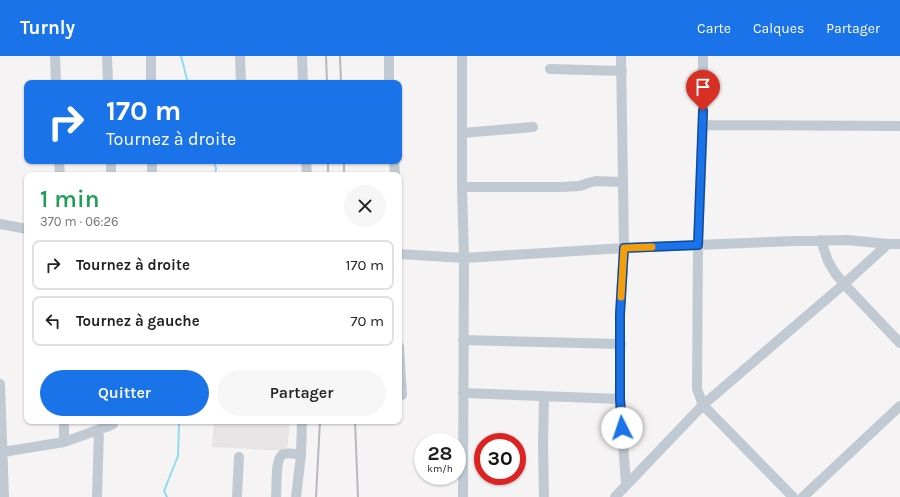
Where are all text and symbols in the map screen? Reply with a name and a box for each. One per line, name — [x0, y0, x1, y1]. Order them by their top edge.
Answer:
text: Turnly — [20, 17, 75, 39]
text: Carte — [697, 20, 731, 37]
text: Calques — [753, 20, 804, 37]
text: Partager — [826, 20, 880, 37]
pin — [686, 70, 720, 111]
icon: arrive — [692, 76, 714, 98]
text: 170 m — [106, 94, 181, 127]
icon: right — [40, 96, 92, 148]
text: Tournez à droite — [106, 128, 236, 150]
text: 1 min — [40, 185, 100, 213]
button: close — [344, 185, 386, 227]
text: 370 m · 06:26 — [40, 214, 118, 229]
icon: right — [42, 254, 64, 276]
text: Tournez à droite — [76, 256, 190, 274]
text: 170 m — [346, 256, 384, 274]
icon: left — [42, 310, 64, 332]
text: Tournez à gauche — [76, 312, 200, 330]
text: 70 m — [350, 312, 384, 330]
button: Quitter — [40, 370, 209, 416]
button: Partager — [217, 370, 386, 416]
position arrow — [601, 407, 643, 449]
speed limit sign: 30 — [474, 433, 526, 485]
text: 28 — [427, 442, 453, 465]
text: km/h — [427, 463, 453, 475]

